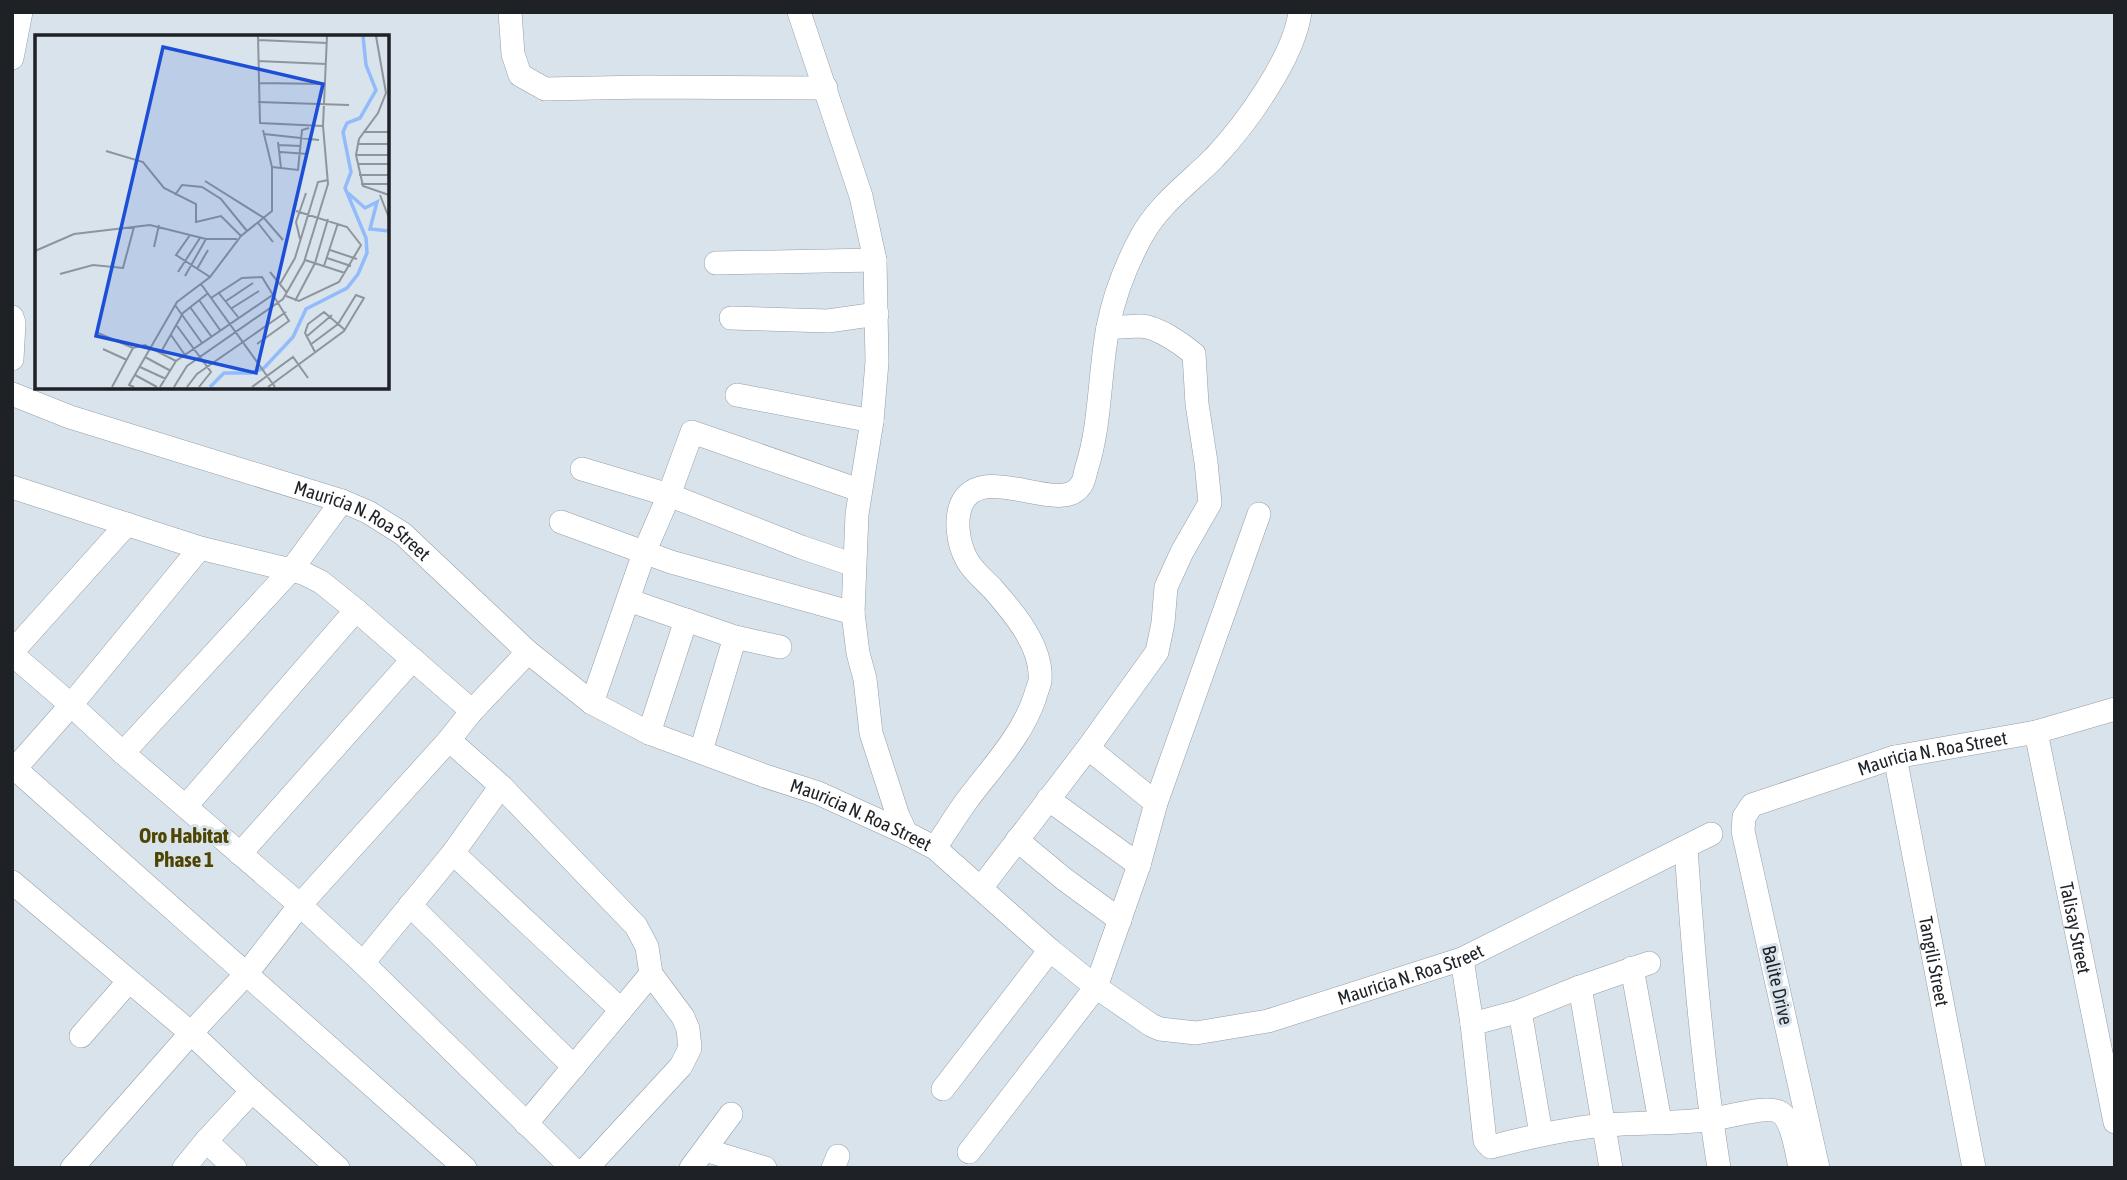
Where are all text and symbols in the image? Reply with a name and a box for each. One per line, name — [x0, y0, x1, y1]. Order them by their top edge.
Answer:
inset map — [35, 35, 388, 388]
street label: Mauricia N. Roa Street — [292, 476, 435, 565]
street label: Mauricia N. Roa Street — [1855, 726, 2009, 780]
street label: Mauricia N. Roa Street — [788, 774, 935, 855]
district label: Oro Habitat Phase 1 — [139, 823, 229, 871]
street label: Talisay Street — [2056, 880, 2096, 976]
street label: Tangili Street — [1915, 914, 1954, 1008]
street label: Mauricia N. Roa Street — [1335, 939, 1487, 1009]
street label: Balite Drive — [1758, 943, 1798, 1027]

